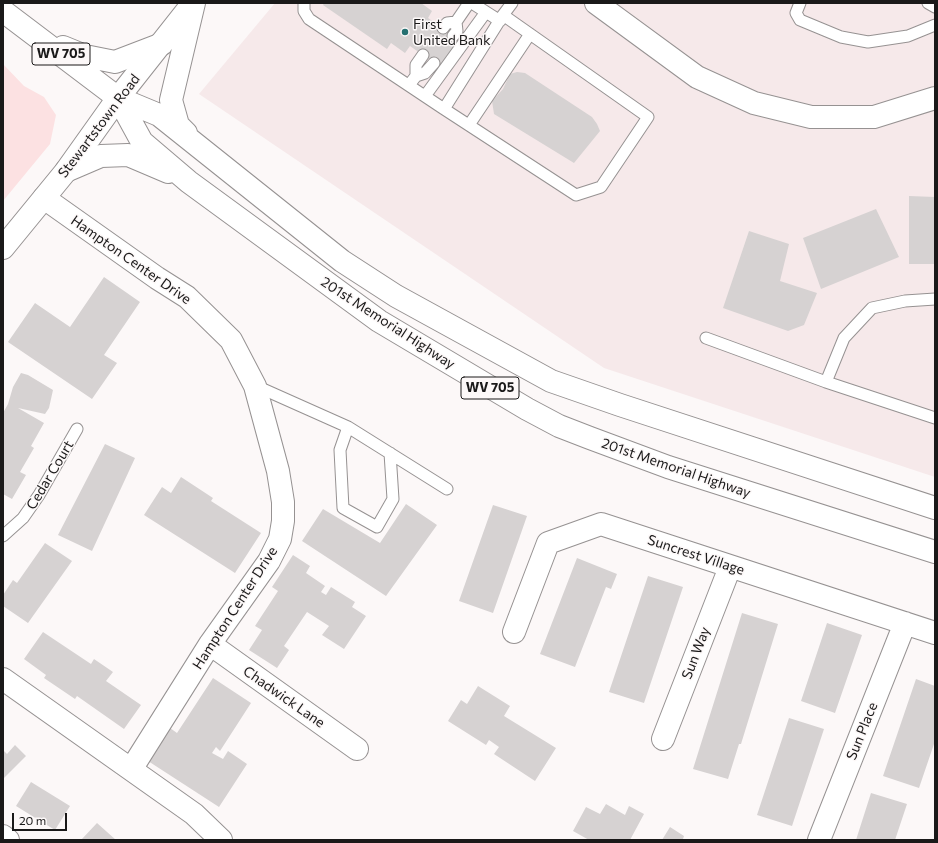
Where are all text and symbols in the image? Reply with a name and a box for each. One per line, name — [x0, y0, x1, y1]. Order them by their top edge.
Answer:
place label: First United Bank — [413, 16, 491, 48]
marker: First United Bank — [400, 27, 410, 37]
road number: WV 705 — [32, 43, 90, 65]
street label: Stewartstown Road — [55, 71, 143, 181]
street label: Hampton Center Drive — [68, 212, 194, 308]
street label: 201st Memorial Highway — [318, 273, 458, 373]
road number: WV 705 — [461, 377, 519, 399]
street label: 201st Memorial Highway — [599, 435, 753, 501]
street label: Cedar Court — [23, 437, 77, 513]
street label: Suncrest Village — [645, 531, 747, 579]
street label: Hampton Center Drive — [189, 543, 281, 673]
street label: Sun Way — [678, 624, 714, 682]
street label: Chadwick Lane — [240, 663, 328, 731]
street label: Sun Place — [843, 700, 881, 762]
scale bar — [14, 805, 69, 831]
text: 20 m — [19, 813, 46, 827]

